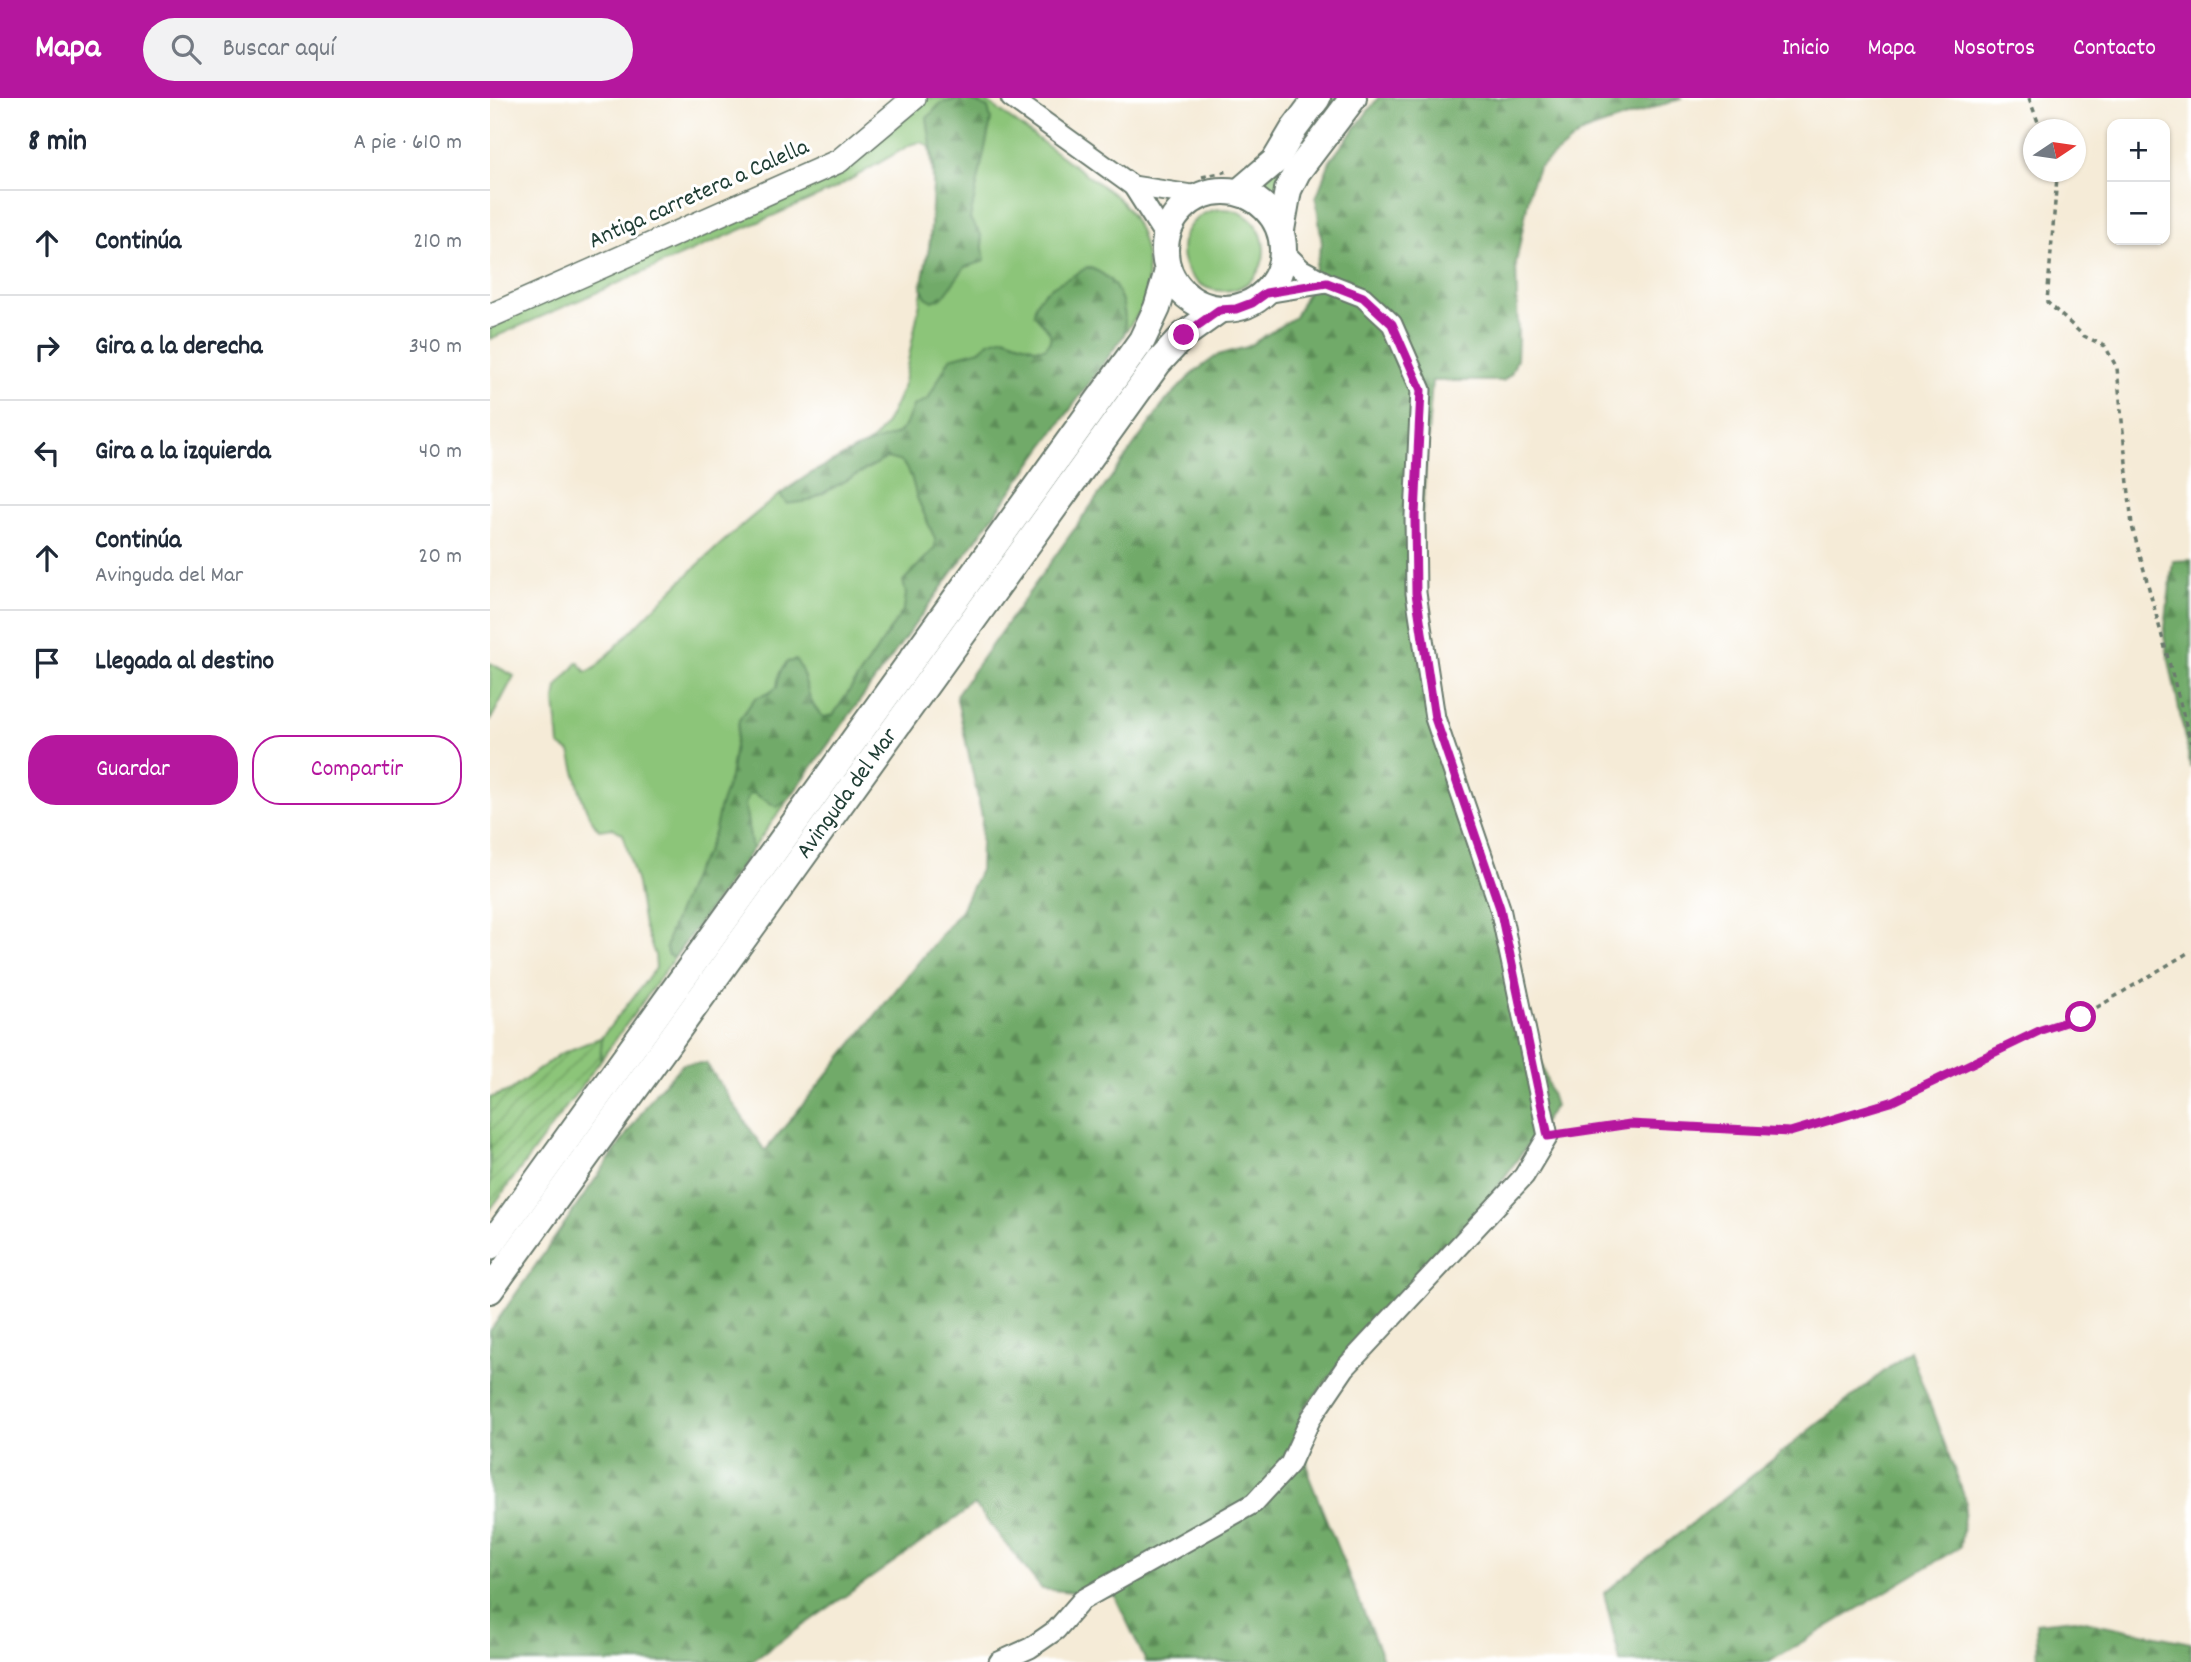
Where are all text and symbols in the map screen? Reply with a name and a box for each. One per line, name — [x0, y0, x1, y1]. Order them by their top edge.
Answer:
search box — [143, 18, 633, 81]
text: Mapa — [35, 26, 101, 73]
icon: search — [167, 30, 205, 68]
text: Buscar aquí — [223, 31, 335, 68]
text: Inicio — [1782, 32, 1830, 66]
text: Mapa — [1868, 32, 1915, 66]
text: Nosotros — [1953, 32, 2035, 66]
text: Contacto — [2073, 32, 2156, 66]
north arrow — [2023, 119, 2086, 182]
map controls — [2107, 119, 2170, 245]
button: + — [2107, 119, 2170, 182]
text: 8 min — [28, 122, 87, 165]
text: A pie · 610 m — [354, 127, 462, 160]
street label: Antiga carretera a Calella — [583, 131, 815, 259]
button: − — [2107, 182, 2170, 245]
icon: ahead — [28, 224, 66, 262]
text: Continúa — [95, 224, 181, 261]
text: 210 m — [413, 226, 462, 259]
route end — [1168, 319, 1199, 350]
icon: right — [28, 329, 66, 367]
text: Gira a la derecha — [95, 329, 262, 366]
text: 340 m — [409, 331, 462, 364]
icon: left — [28, 434, 66, 472]
text: Gira a la izquierda — [95, 434, 271, 471]
text: 40 m — [419, 436, 462, 469]
text: Continúa — [95, 523, 181, 560]
icon: ahead — [28, 539, 66, 577]
text: 20 m — [418, 541, 462, 574]
text: Avinguda del Mar — [95, 560, 243, 593]
icon: arrive — [28, 644, 66, 682]
text: Llegada al destino — [95, 644, 274, 681]
street label: Avinguda del Mar — [789, 721, 907, 867]
button: Guardar — [28, 735, 238, 805]
button: Compartir — [252, 735, 462, 805]
route start — [2065, 1001, 2096, 1032]

